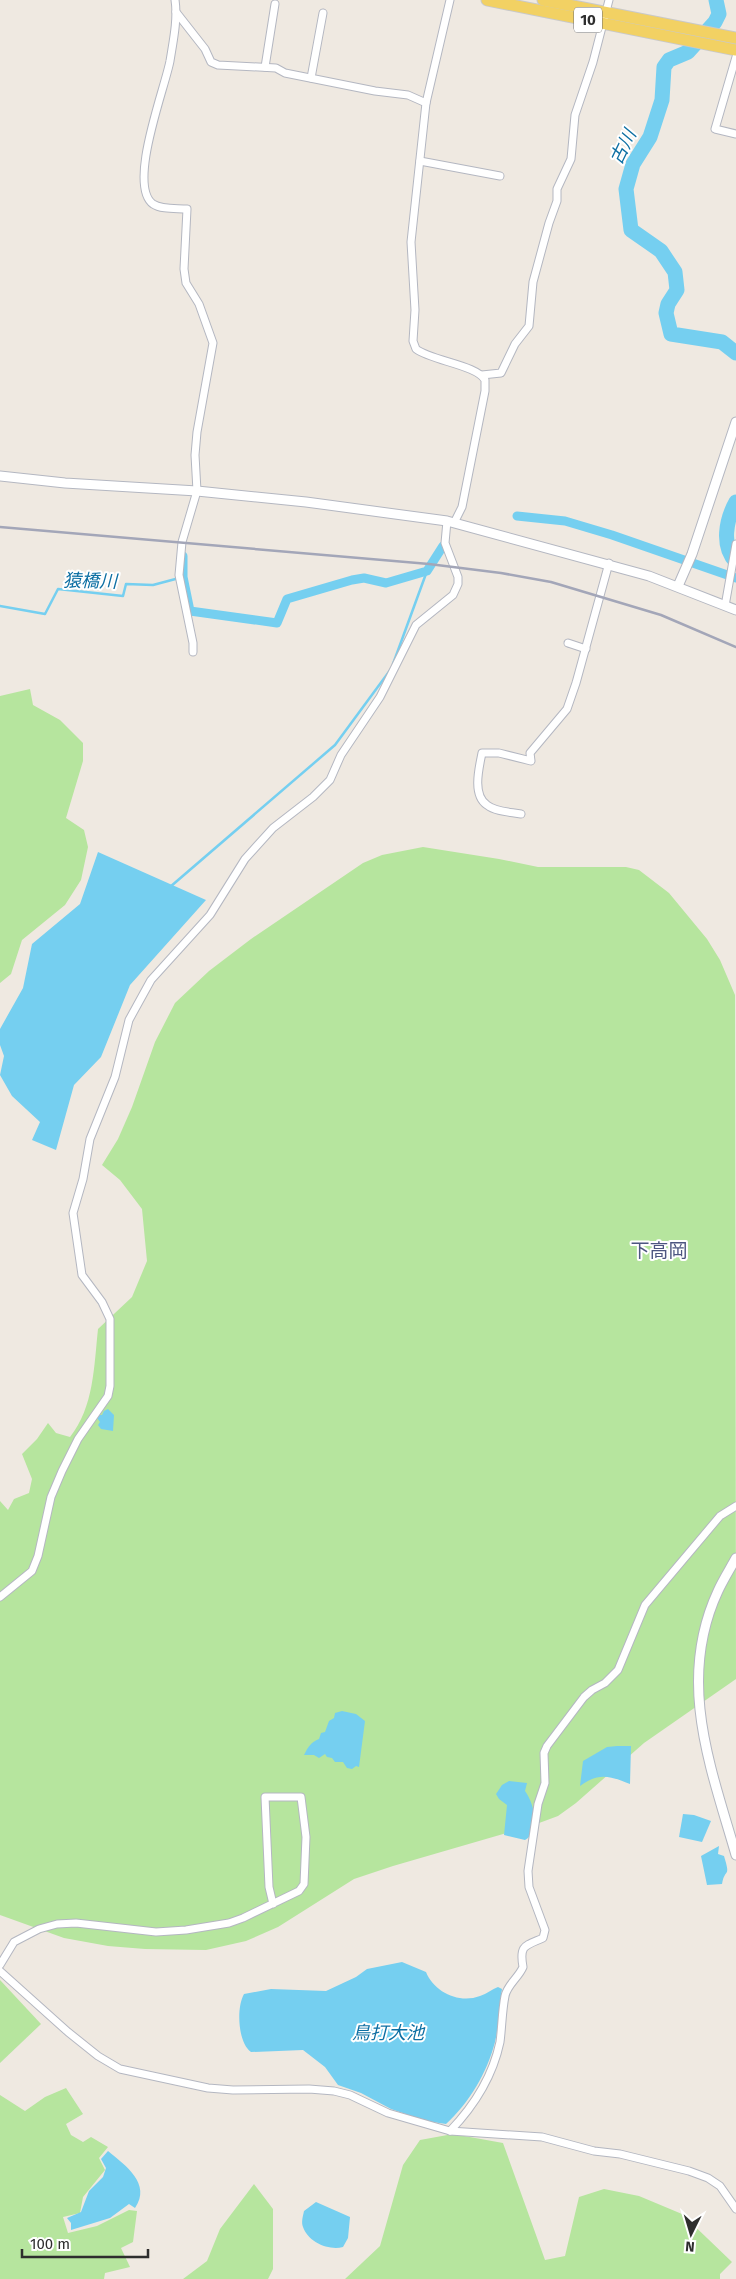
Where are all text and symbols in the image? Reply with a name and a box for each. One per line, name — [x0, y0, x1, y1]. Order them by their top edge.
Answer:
road number: 10 — [574, 8, 602, 32]
water label: 古川 — [605, 124, 642, 168]
water label: 猿橋川 — [63, 570, 119, 593]
district label: 下高岡 — [630, 1239, 688, 1262]
water label: 鳥打大池 — [352, 2022, 426, 2044]
north arrow — [666, 2209, 716, 2259]
scale bar — [22, 2226, 149, 2258]
text: 100 m — [30, 2235, 70, 2253]
text: N — [685, 2238, 695, 2255]

